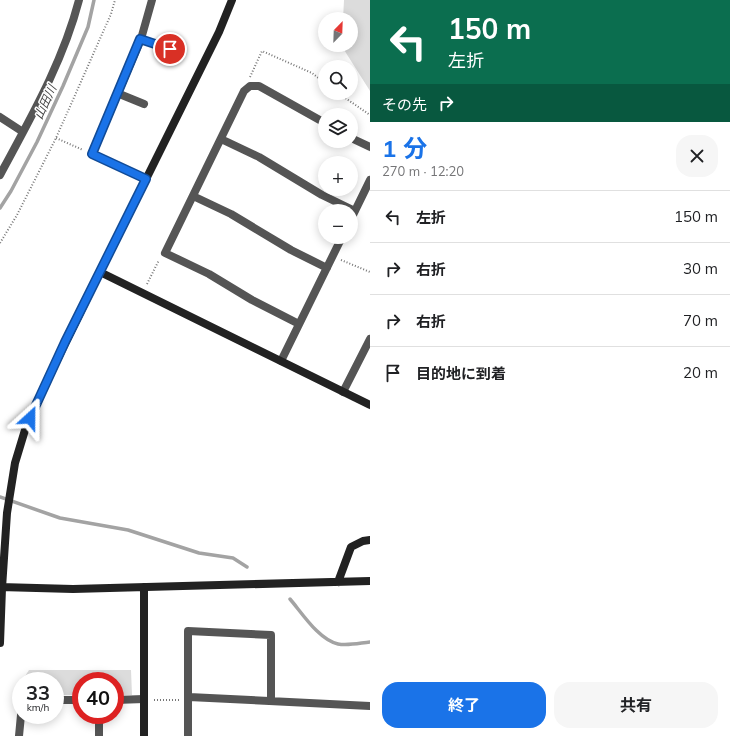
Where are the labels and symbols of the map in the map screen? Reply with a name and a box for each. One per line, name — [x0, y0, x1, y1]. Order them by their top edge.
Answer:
north arrow — [318, 12, 358, 52]
pin — [153, 32, 187, 66]
water label: 山田川 — [31, 81, 60, 121]
position arrow — [9, 397, 51, 439]
speed limit sign: 40 — [72, 672, 124, 724]

